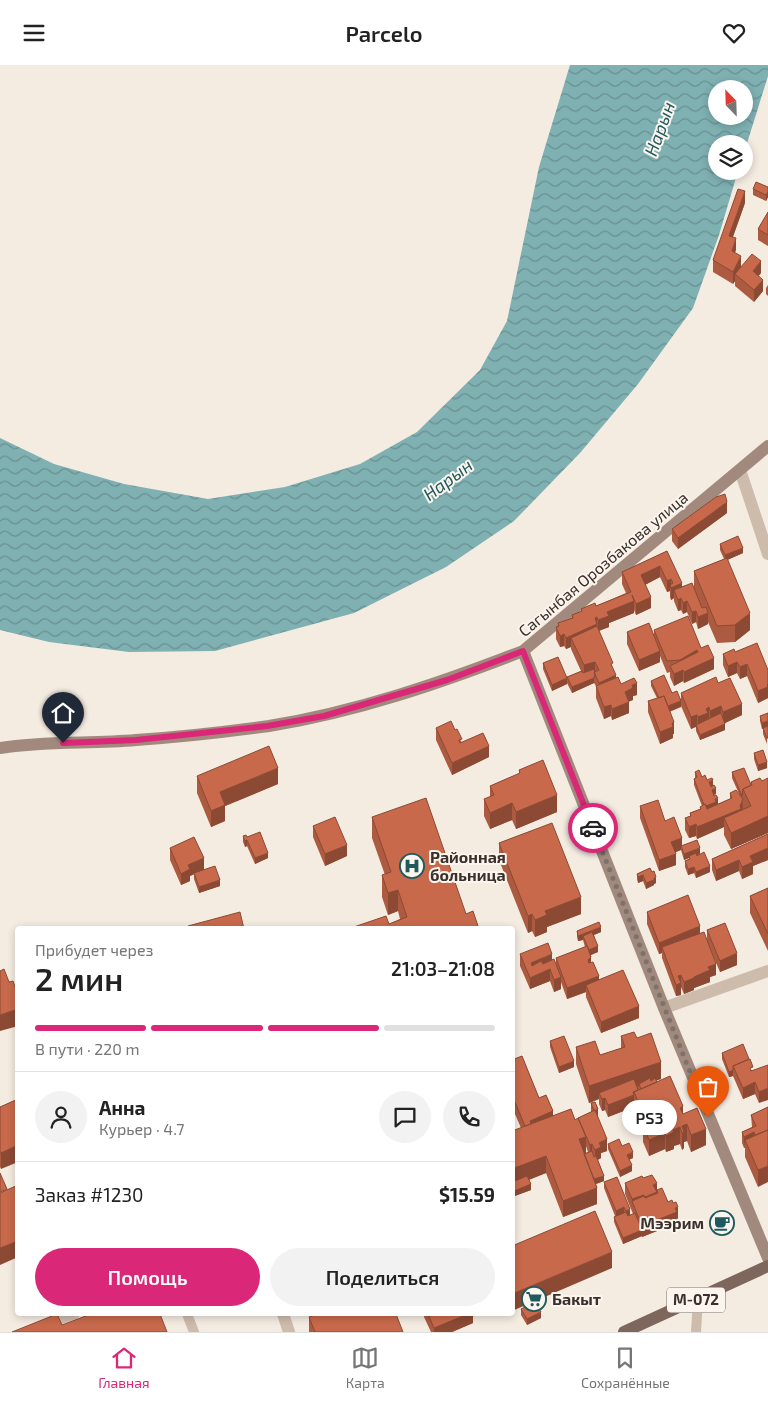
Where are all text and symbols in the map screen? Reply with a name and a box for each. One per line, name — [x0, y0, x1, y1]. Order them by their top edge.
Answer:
icon: menu — [20, 19, 48, 47]
icon: heart — [720, 19, 748, 47]
text: Parcelo — [345, 20, 423, 46]
north arrow — [708, 80, 752, 125]
map controls — [708, 80, 753, 180]
water label: Нарын — [639, 99, 679, 159]
button: layers — [708, 135, 753, 180]
water label: Нарын — [418, 454, 476, 505]
street label: Сагынбая Орозбакова улица — [514, 487, 692, 641]
pin — [42, 692, 84, 743]
icon: home — [49, 699, 77, 727]
courier — [568, 803, 618, 853]
icon: car — [579, 814, 607, 842]
place label: Районная больница — [430, 847, 506, 884]
hospital icon: Районная больница — [399, 853, 425, 879]
text: Прибудет через — [35, 940, 153, 959]
text: 21:03–21:08 — [391, 957, 495, 980]
text: 2 мин — [35, 959, 123, 997]
text: В пути · 220 m — [35, 1039, 140, 1058]
pin — [687, 1066, 729, 1117]
icon: bag — [694, 1073, 722, 1101]
button: person — [35, 1091, 87, 1143]
button: chat — [379, 1091, 431, 1143]
button: phone — [443, 1091, 495, 1143]
text: Анна — [99, 1096, 145, 1119]
callout: PS3 — [623, 1099, 678, 1135]
text: PS3 — [636, 1108, 663, 1127]
text: Курьер · 4.7 — [99, 1119, 184, 1138]
text: Заказ #1230 — [35, 1183, 144, 1206]
text: $15.59 — [439, 1183, 495, 1206]
cafe icon: Мээрим — [709, 1210, 735, 1236]
place label: Мээрим — [640, 1213, 704, 1232]
button: Помощь — [35, 1248, 260, 1306]
button: Поделиться — [270, 1248, 495, 1306]
supermarket icon: Бакыт — [521, 1286, 547, 1312]
road number: М-072 — [667, 1287, 725, 1313]
place label: Бакыт — [552, 1289, 601, 1308]
tab: Главная — [98, 1344, 150, 1391]
tab: Карта — [346, 1344, 385, 1391]
tab: Сохранённые — [581, 1344, 670, 1391]

